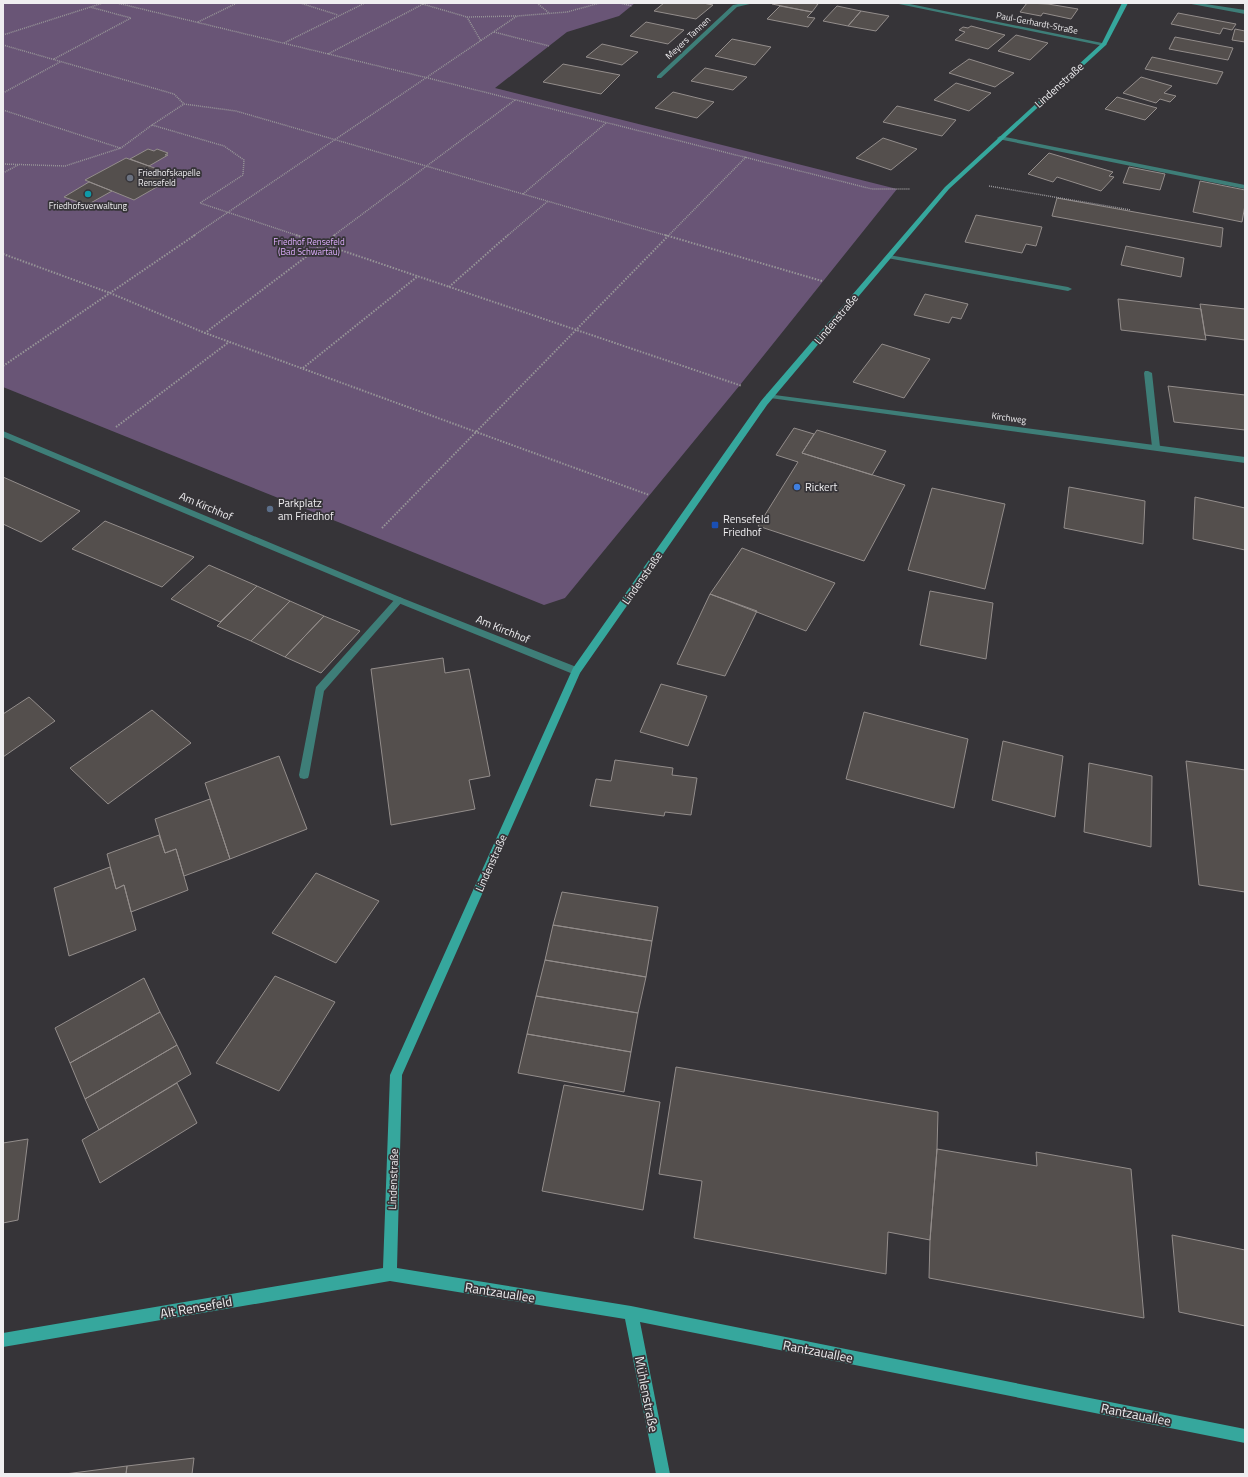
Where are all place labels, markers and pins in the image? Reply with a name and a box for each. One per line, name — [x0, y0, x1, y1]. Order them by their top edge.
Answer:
place label: Friedhofskapelle Rensefeld — [138, 166, 201, 189]
marker: Friedhofskapelle Rensefeld — [125, 173, 135, 183]
marker: Friedhofsverwaltung — [83, 189, 93, 199]
place label: Friedhofsverwaltung — [49, 199, 128, 212]
place label: Rickert — [805, 479, 837, 495]
marker: Rickert — [792, 482, 802, 492]
place label: Parkplatz am Friedhof — [278, 495, 334, 524]
marker: Parkplatz am Friedhof — [265, 504, 275, 514]
place label: Rensefeld Friedhof — [723, 511, 769, 540]
marker: Rensefeld Friedhof — [710, 520, 720, 530]

